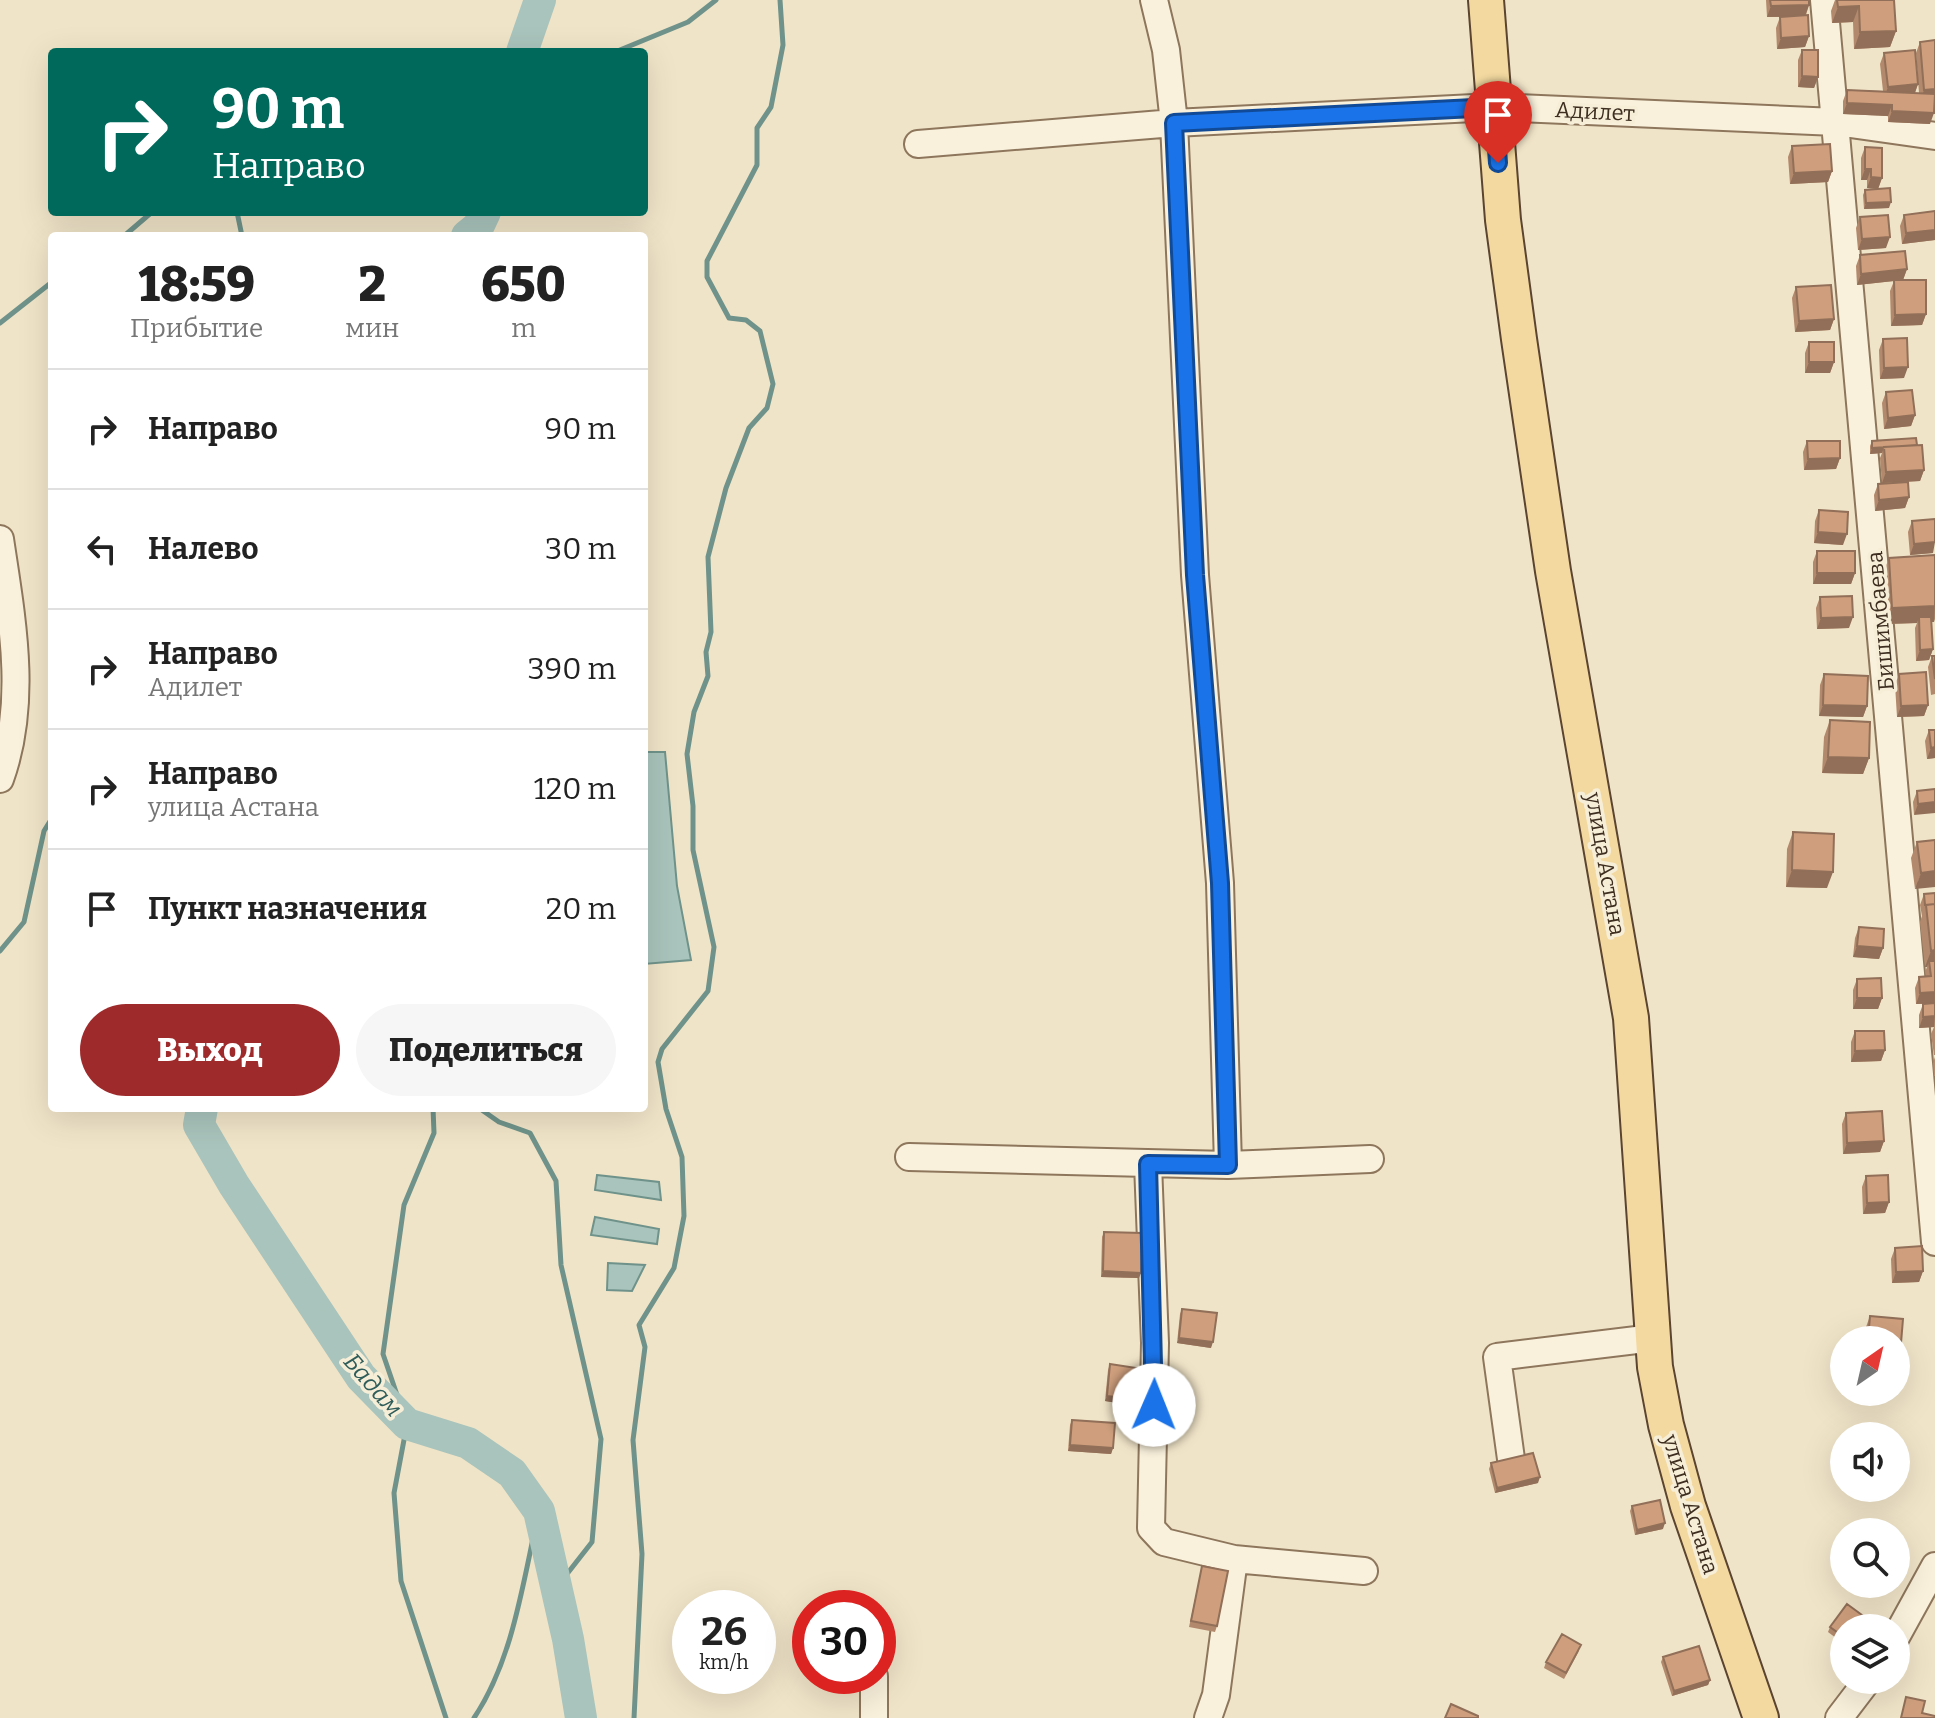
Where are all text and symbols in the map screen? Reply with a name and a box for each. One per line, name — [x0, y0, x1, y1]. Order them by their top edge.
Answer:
text: 90 m — [212, 76, 344, 143]
icon: right — [80, 80, 184, 184]
pin — [1464, 81, 1532, 163]
icon: arrive — [1476, 93, 1520, 137]
street label: Адилет — [1554, 96, 1636, 127]
text: Направо — [212, 144, 366, 188]
text: 18:59 — [138, 256, 255, 314]
text: 2 — [359, 256, 386, 314]
text: 650 — [481, 256, 566, 314]
text: Прибытие — [130, 313, 263, 344]
text: мин — [345, 313, 399, 344]
text: m — [511, 313, 536, 344]
icon: right — [80, 407, 124, 451]
text: Направо — [148, 411, 278, 447]
text: 90 m — [545, 411, 616, 447]
icon: left — [80, 527, 124, 571]
text: Налево — [148, 531, 259, 567]
text: 30 m — [545, 531, 616, 567]
street label: Бишимбаева — [1861, 550, 1900, 692]
text: Направо — [148, 636, 278, 672]
icon: right — [80, 647, 124, 691]
text: 390 m — [527, 651, 616, 687]
text: Адилет — [148, 672, 242, 703]
text: Направо — [148, 756, 278, 792]
icon: right — [80, 767, 124, 811]
text: 120 m — [534, 771, 616, 807]
street label: улица Астана — [1579, 789, 1631, 938]
text: улица Астана — [148, 792, 319, 823]
icon: arrive — [80, 887, 124, 931]
text: Пункт назначения — [148, 891, 427, 927]
text: 20 m — [546, 891, 616, 927]
button: Выход — [80, 1004, 340, 1096]
button: Поделиться — [356, 1004, 616, 1096]
north arrow — [1830, 1326, 1910, 1406]
map controls — [1830, 1326, 1910, 1694]
water label: Бадам — [338, 1348, 408, 1422]
position arrow — [1112, 1363, 1196, 1447]
button: sound — [1830, 1422, 1910, 1502]
street label: улица Астана — [1656, 1430, 1725, 1577]
button: search — [1830, 1518, 1910, 1598]
speed limit sign: 30 — [792, 1590, 896, 1694]
text: 26 — [701, 1608, 747, 1656]
button: layers — [1830, 1614, 1910, 1694]
text: km/h — [699, 1650, 749, 1674]

